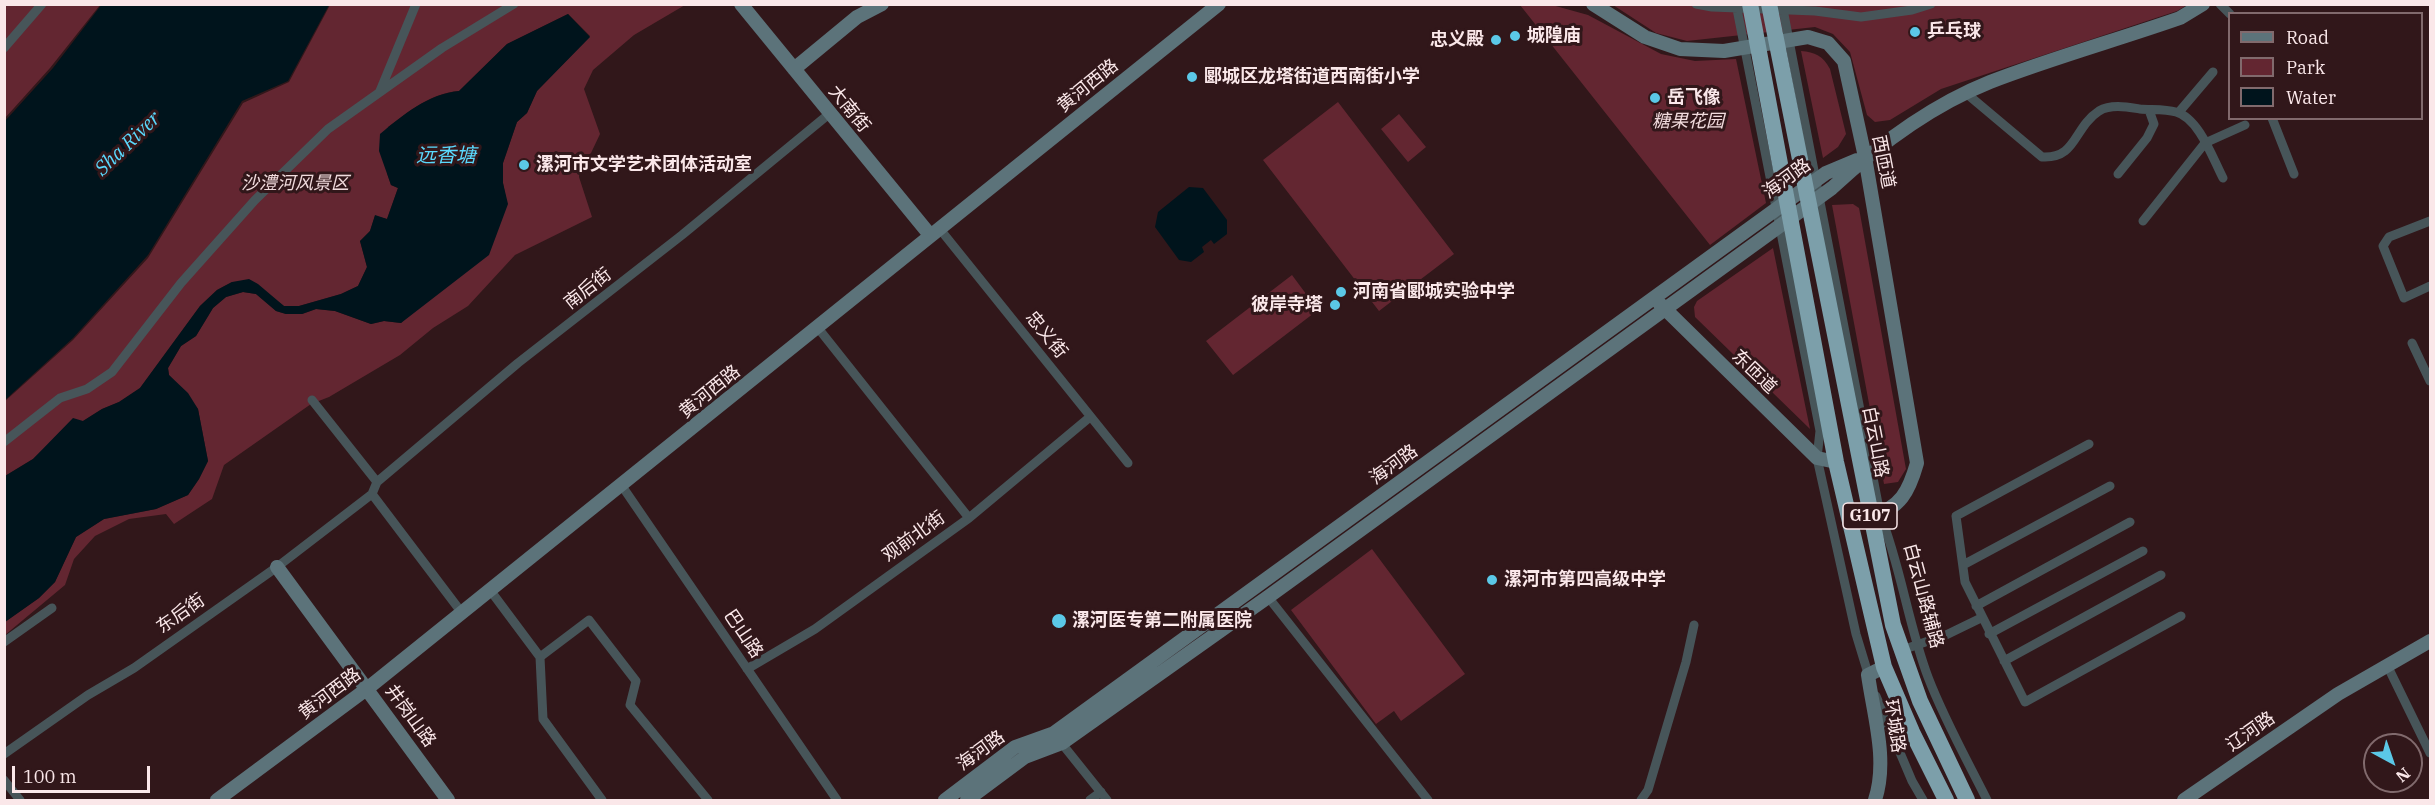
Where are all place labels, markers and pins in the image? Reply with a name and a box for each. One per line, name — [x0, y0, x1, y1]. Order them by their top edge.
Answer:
place label: 乒乓球 — [1927, 21, 1981, 43]
place label: 城隍庙 — [1527, 25, 1581, 47]
marker: 乒乓球 — [1908, 25, 1922, 39]
place label: 忠义殿 — [1430, 29, 1484, 51]
marker: 城隍庙 — [1508, 29, 1522, 43]
marker: 忠义殿 — [1489, 33, 1503, 47]
place label: 郾城区龙塔街道西南街小学 — [1204, 66, 1420, 88]
marker: 郾城区龙塔街道西南街小学 — [1185, 70, 1199, 84]
place label: 岳飞像 — [1667, 87, 1721, 109]
marker: 岳飞像 — [1648, 91, 1662, 105]
place label: 漯河市文学艺术团体活动室 — [536, 154, 752, 176]
marker: 漯河市文学艺术团体活动室 — [517, 158, 531, 172]
place label: 河南省郾城实验中学 — [1353, 281, 1515, 303]
marker: 河南省郾城实验中学 — [1334, 285, 1348, 299]
place label: 彼岸寺塔 — [1251, 294, 1323, 316]
marker: 彼岸寺塔 — [1328, 298, 1342, 312]
place label: 漯河市第四高级中学 — [1504, 569, 1666, 591]
marker: 漯河市第四高级中学 — [1485, 573, 1499, 587]
place label: 漯河医专第二附属医院 — [1072, 610, 1252, 632]
marker: 漯河医专第二附属医院 — [1050, 612, 1068, 630]

